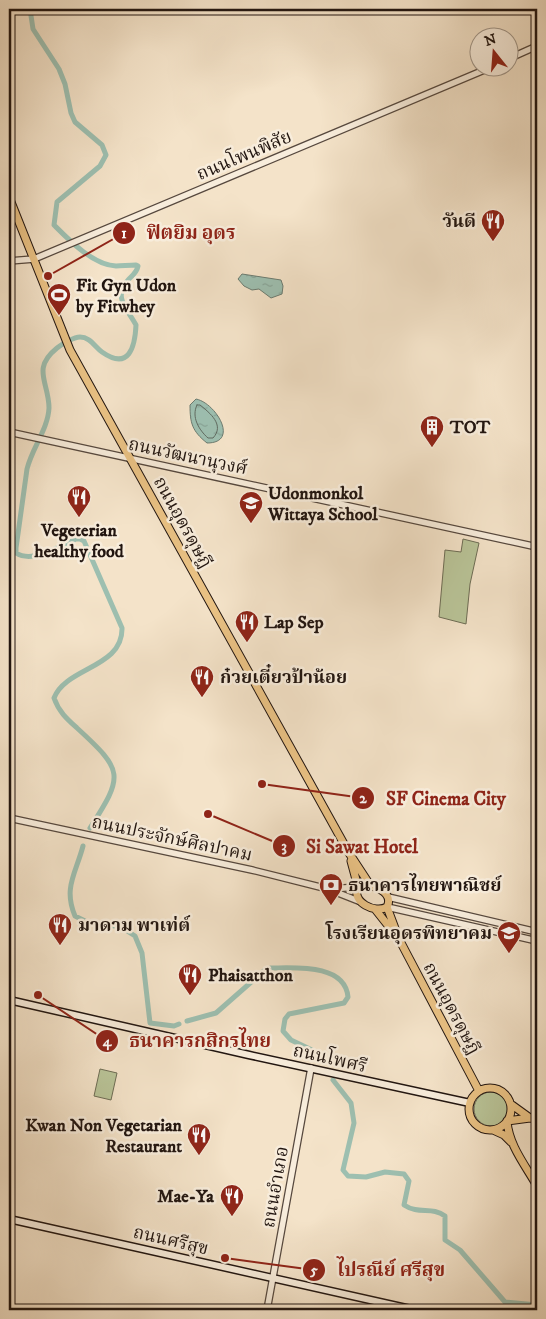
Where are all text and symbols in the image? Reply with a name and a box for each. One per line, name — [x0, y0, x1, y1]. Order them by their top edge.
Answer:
north arrow — [468, 28, 518, 78]
text: N — [482, 30, 499, 51]
street label: ถนนโพนพิสัย — [192, 123, 295, 186]
restaurant icon: วันดี — [480, 208, 506, 242]
place label: วันดี — [442, 211, 476, 233]
callout: ฟิตยิม อุดร — [111, 216, 245, 250]
text: ฟิตยิม อุดร — [147, 222, 235, 245]
text: 1 — [121, 224, 127, 243]
place label: Fit Gyn Udon by Fitwhey — [75, 275, 177, 318]
sports icon: Fit Gyn Udon by Fitwhey — [46, 282, 72, 316]
building icon: TOT — [419, 414, 445, 448]
place label: TOT — [449, 417, 490, 439]
street label: ถนนวัฒนานุวงศ์ — [126, 433, 250, 480]
street label: ถนนอุดรดุษฎี — [148, 473, 216, 572]
place label: Udonmonkol Wittaya School — [267, 483, 378, 526]
restaurant icon: Vegeterian healthy food — [66, 484, 92, 518]
school or university icon: Udonmonkol Wittaya School — [238, 490, 264, 524]
place label: Vegeterian healthy food — [33, 520, 125, 563]
restaurant icon: Lap Sep — [234, 609, 260, 643]
place label: Lap Sep — [264, 612, 323, 634]
place label: ก๋วยเตี๋ยวป้าน้อย — [220, 663, 347, 689]
restaurant icon: ก๋วยเตี๋ยวป้าน้อย — [189, 664, 215, 698]
callout: SF Cinema City — [351, 781, 515, 815]
text: SF Cinema City — [386, 788, 507, 811]
text: 2 — [359, 789, 367, 808]
street label: ถนนประจักษ์ศิลปาคม — [90, 810, 254, 867]
callout: Si Sawat Hotel — [272, 829, 428, 863]
text: Si Sawat Hotel — [306, 836, 418, 859]
text: 3 — [281, 837, 287, 856]
bank icon: ธนาคารไทยพาณิชย์ — [318, 872, 344, 906]
place label: ธนาคารไทยพาณิชย์ — [348, 873, 502, 897]
restaurant icon: มาดาม พาเท่ต์ — [47, 912, 73, 946]
place label: มาดาม พาเท่ต์ — [78, 915, 191, 937]
school or university icon: โรงเรียนอุดรพิทยาคม — [496, 920, 522, 954]
place label: โรงเรียนอุดรพิทยาคม — [325, 921, 492, 945]
street label: ถนนอุดรดุษฎี — [418, 959, 485, 1058]
restaurant icon: Phaisatthon — [177, 962, 203, 996]
place label: Phaisatthon — [208, 965, 293, 987]
callout: ธนาคารกสิกรไทย — [94, 1024, 281, 1058]
text: ธนาคารกสิกรไทย — [129, 1027, 271, 1053]
text: 4 — [102, 1032, 113, 1051]
street label: ถนนโพศรี — [291, 1037, 370, 1078]
place label: Kwan Non Vegetarian Restaurant — [25, 1115, 183, 1158]
restaurant icon: Kwan Non Vegetarian Restaurant — [186, 1122, 212, 1156]
street label: ถนนอำเภอ — [258, 1145, 294, 1230]
restaurant icon: Mae-Ya — [219, 1183, 245, 1217]
place label: Mae-Ya — [157, 1186, 214, 1208]
street label: ถนนศรีสุข — [131, 1222, 211, 1260]
callout: ไปรณีย์ ศรีสุข — [302, 1253, 455, 1287]
text: ไปรณีย์ ศรีสุข — [336, 1256, 445, 1282]
text: 5 — [309, 1261, 318, 1280]

